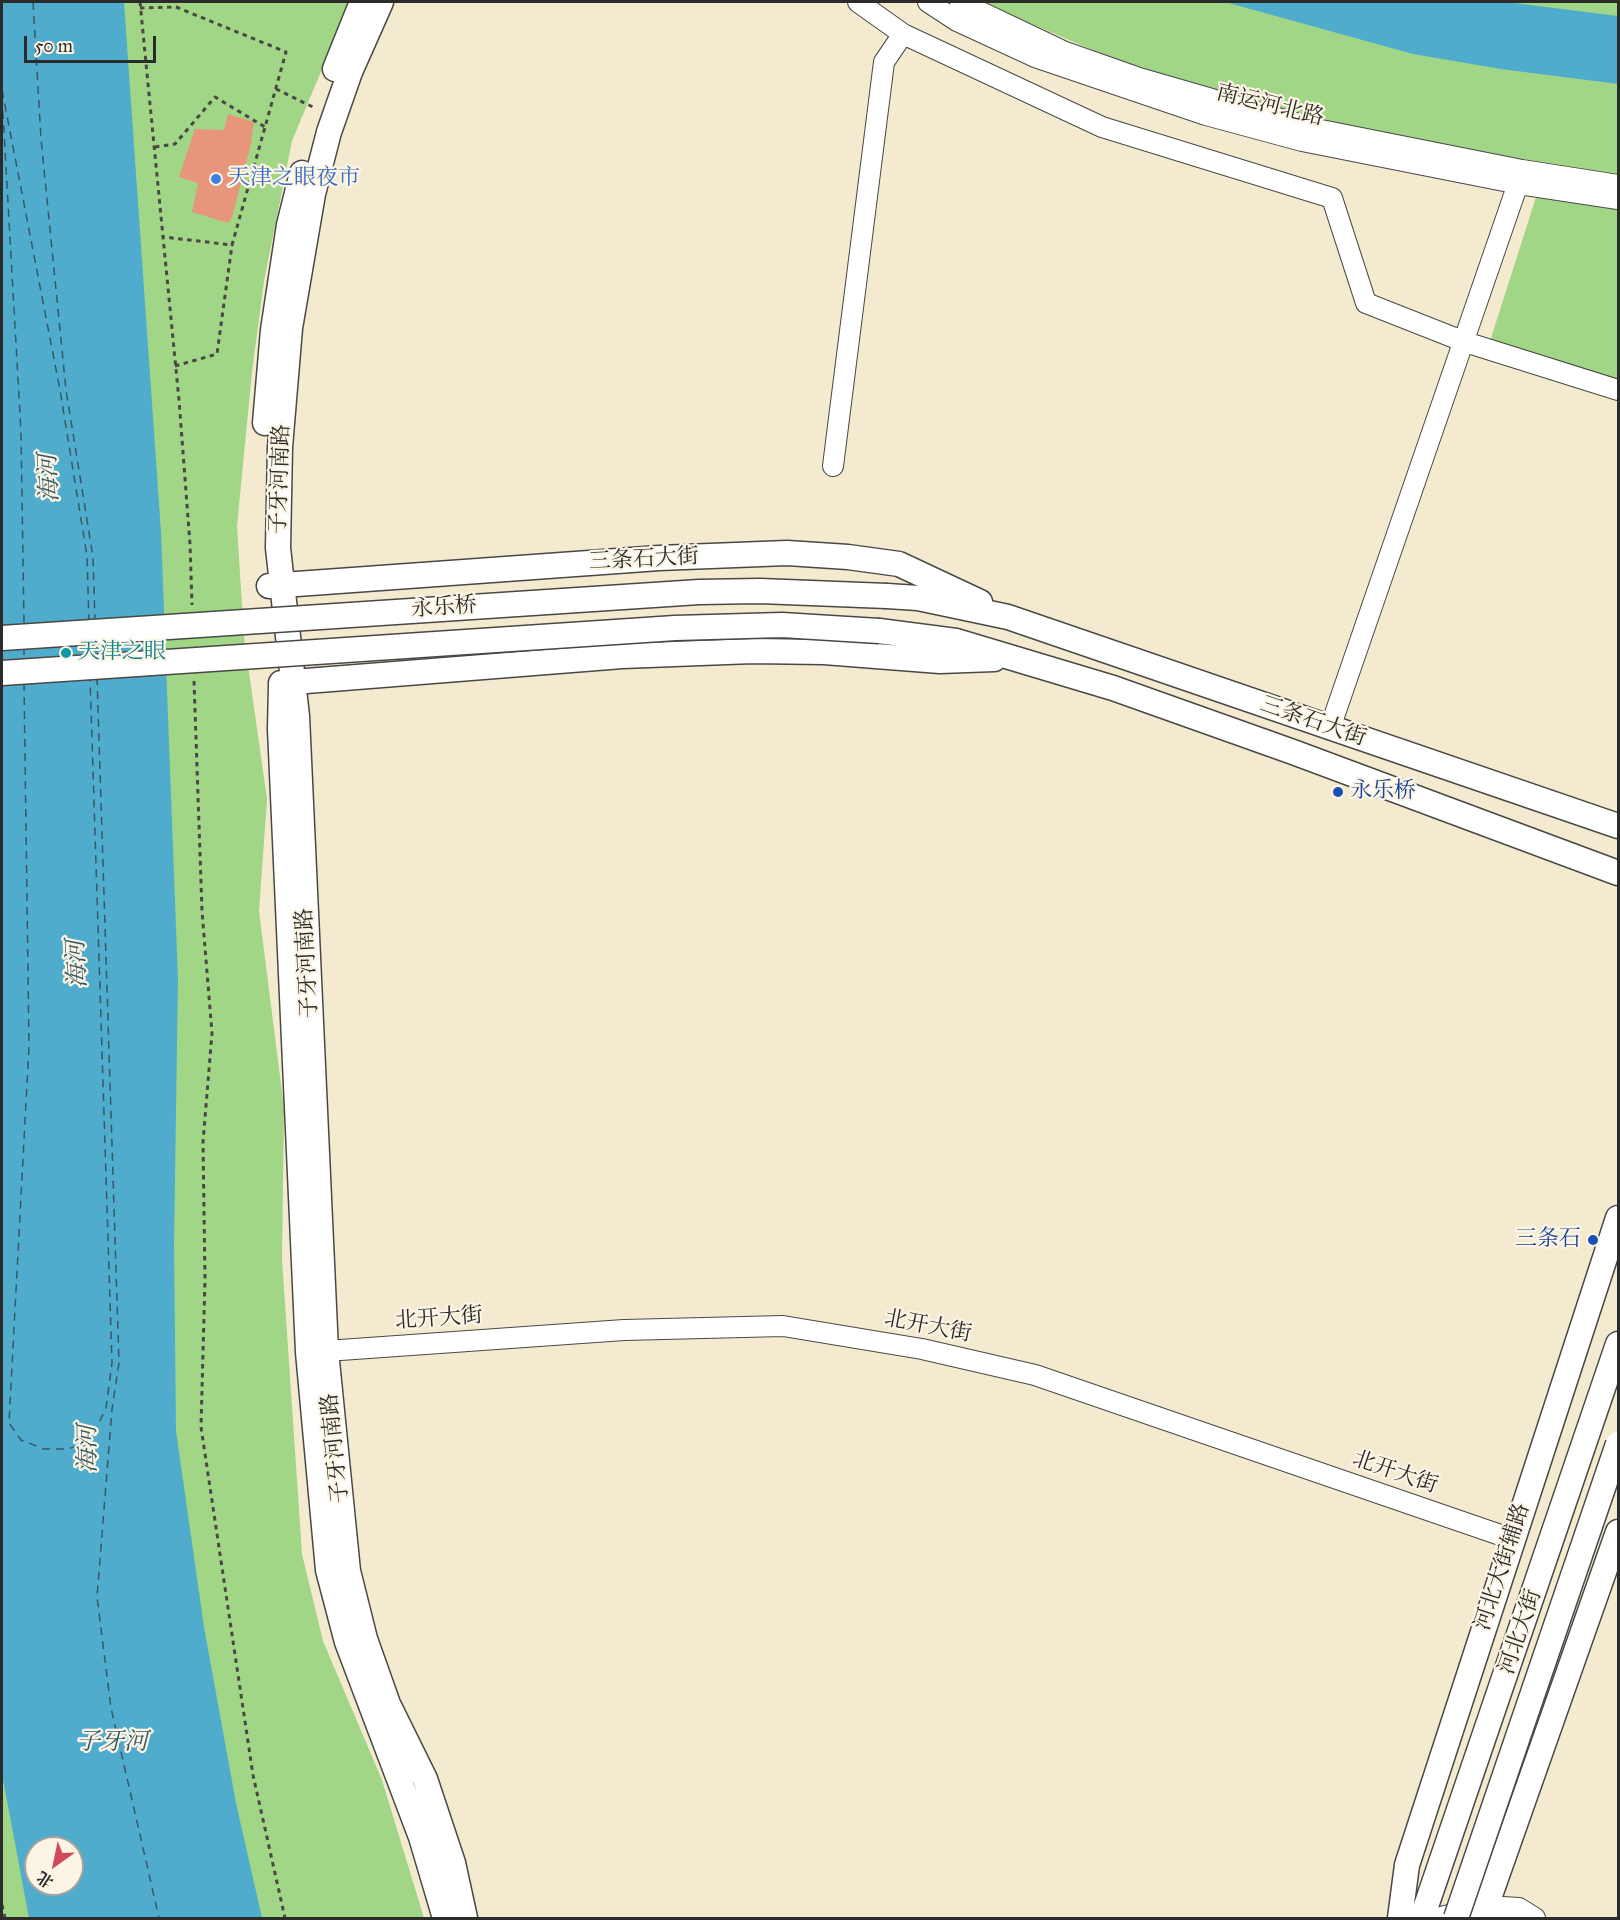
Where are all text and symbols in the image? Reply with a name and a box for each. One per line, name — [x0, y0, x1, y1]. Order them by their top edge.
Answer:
scale bar — [27, 24, 159, 62]
text: 50 m — [35, 35, 73, 57]
street label: 南运河北路 — [1213, 80, 1327, 132]
place label: 天津之眼夜市 — [228, 166, 360, 192]
marker: 天津之眼夜市 — [209, 172, 223, 186]
street label: 子牙河南路 — [266, 424, 296, 534]
water label: 海河 — [34, 453, 66, 503]
street label: 三条石大街 — [588, 544, 700, 576]
street label: 永乐桥 — [410, 593, 478, 623]
place label: 天津之眼 — [78, 640, 166, 666]
marker: 天津之眼 — [59, 646, 73, 660]
street label: 三条石大街 — [1257, 692, 1369, 752]
place label: 永乐桥 — [1350, 779, 1416, 805]
marker: 永乐桥 — [1331, 785, 1345, 799]
street label: 子牙河南路 — [292, 907, 324, 1019]
water label: 海河 — [62, 939, 94, 989]
place label: 三条石 — [1515, 1227, 1581, 1253]
marker: 三条石 — [1586, 1233, 1600, 1247]
street label: 北开大街 — [394, 1303, 484, 1335]
street label: 北开大街 — [882, 1306, 974, 1348]
street label: 子牙河南路 — [317, 1392, 355, 1504]
water label: 海河 — [74, 1425, 104, 1473]
street label: 北开大街 — [1349, 1446, 1441, 1500]
street label: 河北大街辅路 — [1470, 1500, 1536, 1634]
street label: 河北大街 — [1494, 1586, 1548, 1678]
water label: 子牙河 — [76, 1729, 148, 1757]
north arrow — [24, 1836, 84, 1896]
text: 北 — [33, 1868, 57, 1892]

